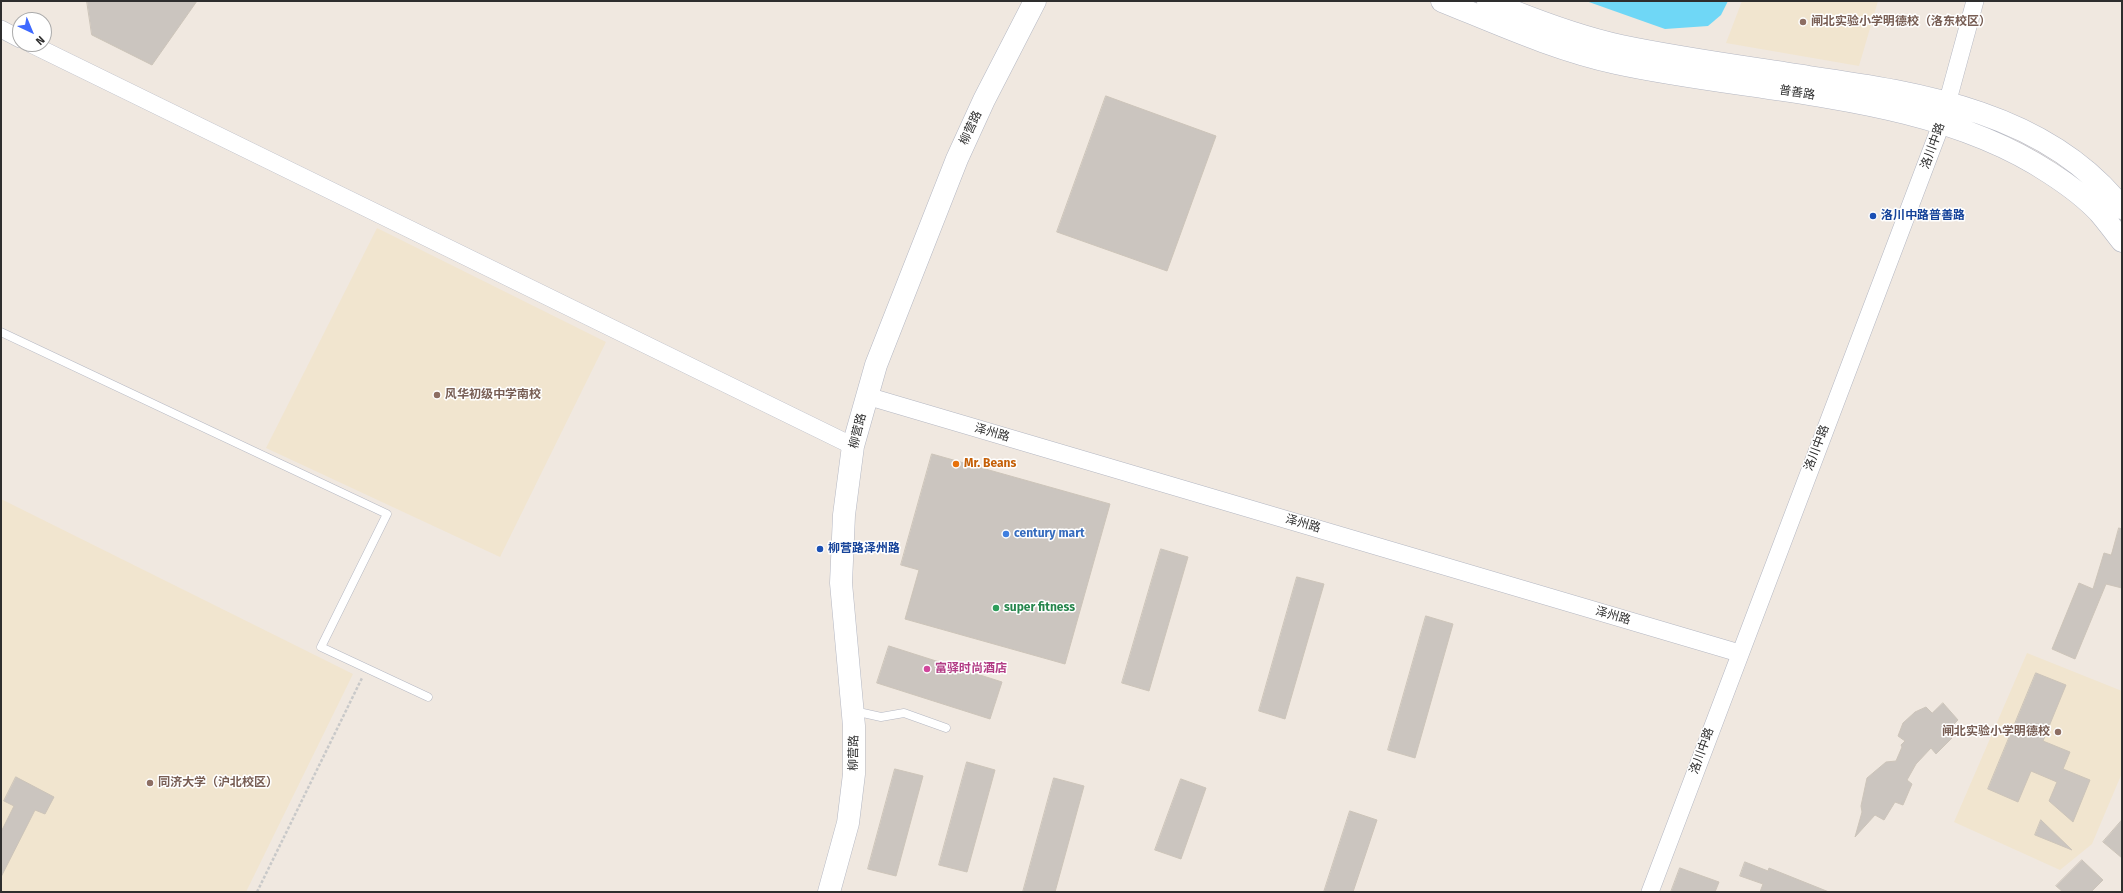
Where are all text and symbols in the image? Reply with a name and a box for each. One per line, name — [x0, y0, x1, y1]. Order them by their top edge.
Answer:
north arrow — [12, 12, 52, 52]
place label: 闸北实验小学明德校（洛东校区） — [1811, 15, 1991, 29]
marker: 闸北实验小学明德校（洛东校区） — [1798, 17, 1808, 27]
text: N — [33, 33, 47, 47]
street label: 普善路 — [1778, 83, 1816, 103]
street label: 柳营路 — [957, 109, 985, 147]
street label: 洛川中路 — [1918, 121, 1948, 171]
place label: 洛川中路普善路 — [1881, 209, 1965, 223]
marker: 洛川中路普善路 — [1868, 211, 1878, 221]
place label: 风华初级中学南校 — [445, 388, 541, 402]
marker: 风华初级中学南校 — [432, 390, 442, 400]
street label: 柳营路 — [847, 412, 869, 450]
street label: 泽州路 — [973, 421, 1011, 445]
street label: 洛川中路 — [1802, 423, 1832, 473]
place label: Mr. Beans — [964, 457, 1016, 471]
marker: Mr. Beans — [951, 459, 961, 469]
street label: 泽州路 — [1284, 512, 1322, 536]
place label: century mart — [1014, 527, 1085, 541]
marker: century mart — [1001, 529, 1011, 539]
place label: 柳营路泽州路 — [828, 542, 900, 556]
marker: 柳营路泽州路 — [815, 544, 825, 554]
place label: super fitness — [1004, 601, 1075, 615]
marker: super fitness — [991, 603, 1001, 613]
street label: 泽州路 — [1594, 604, 1632, 628]
place label: 富驿时尚酒店 — [935, 662, 1007, 676]
marker: 富驿时尚酒店 — [922, 664, 932, 674]
place label: 闸北实验小学明德校 — [1942, 725, 2050, 739]
street label: 洛川中路 — [1687, 726, 1717, 776]
marker: 闸北实验小学明德校 — [2053, 727, 2063, 737]
street label: 柳营路 — [846, 735, 862, 771]
place label: 同济大学（沪北校区） — [158, 776, 278, 790]
marker: 同济大学（沪北校区） — [145, 778, 155, 788]

